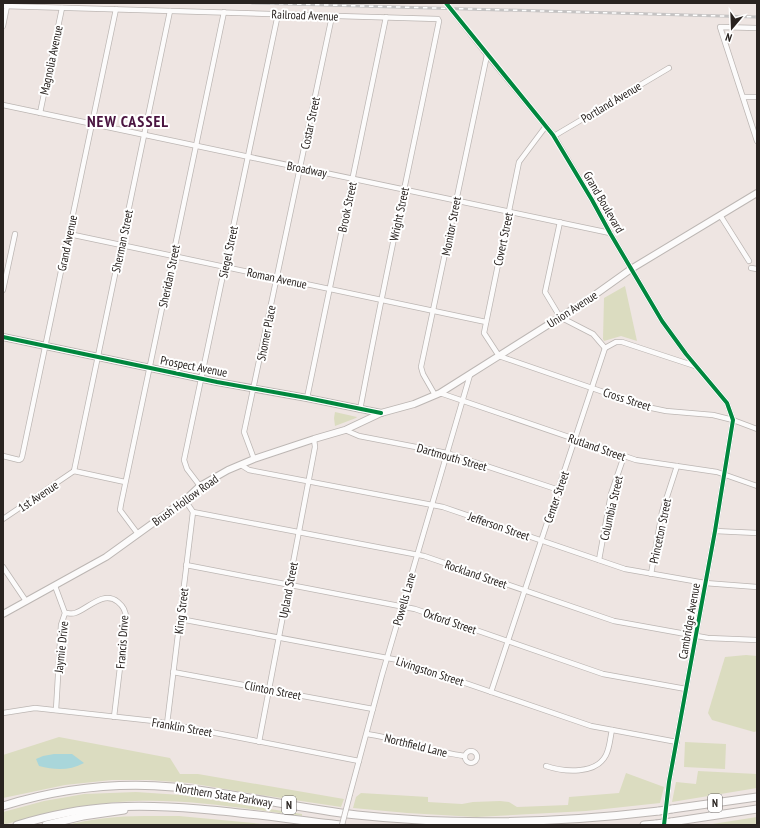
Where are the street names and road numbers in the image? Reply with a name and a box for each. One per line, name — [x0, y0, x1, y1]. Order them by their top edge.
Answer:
street label: Railroad Avenue — [271, 6, 339, 24]
street label: Magnolia Avenue — [36, 24, 66, 96]
street label: Portland Avenue — [578, 78, 644, 126]
street label: Costar Street — [297, 95, 323, 151]
street label: Broadway — [286, 158, 329, 180]
street label: Grand Boulevard — [580, 169, 628, 235]
street label: Brook Street — [334, 180, 360, 234]
street label: Wright Street — [386, 185, 412, 242]
street label: Monitor Street — [438, 195, 464, 257]
street label: Sherman Street — [108, 207, 136, 274]
street label: Covert Street — [490, 210, 516, 267]
street label: Grand Avenue — [54, 214, 80, 272]
street label: Siegel Street — [215, 224, 241, 279]
street label: Sheridan Street — [155, 243, 183, 309]
street label: Roman Avenue — [246, 264, 308, 292]
street label: Union Avenue — [544, 287, 600, 331]
street label: Shomer Place — [253, 304, 279, 362]
street label: Prospect Avenue — [159, 352, 229, 380]
street label: Cross Street — [601, 384, 653, 414]
street label: Rutland Street — [566, 430, 628, 464]
street label: Dartmouth Street — [415, 440, 489, 474]
street label: Center Street — [540, 468, 572, 525]
street label: Brush Hollow Road — [149, 471, 221, 529]
street label: Columbia Street — [596, 473, 626, 542]
street label: 1st Avenue — [15, 477, 61, 515]
street label: Princeton Street — [646, 496, 674, 565]
street label: Jefferson Street — [465, 508, 532, 544]
street label: Rockland Street — [443, 556, 510, 592]
street label: Upland Street — [275, 560, 301, 619]
street label: Powells Lane — [389, 571, 419, 627]
street label: Cambridge Avenue — [675, 582, 703, 660]
street label: King Street — [171, 586, 191, 635]
street label: Oxford Street — [421, 605, 479, 637]
street label: Francis Drive — [113, 615, 131, 669]
street label: Jaymie Drive — [51, 620, 71, 675]
street label: Livingston Street — [394, 653, 466, 689]
street label: Clinton Street — [243, 677, 303, 703]
street label: Franklin Street — [151, 714, 214, 740]
street label: Northfield Lane — [383, 730, 449, 760]
street label: Northern State Parkway — [174, 780, 274, 810]
road number: N — [708, 794, 722, 812]
road number: N — [282, 796, 296, 814]

